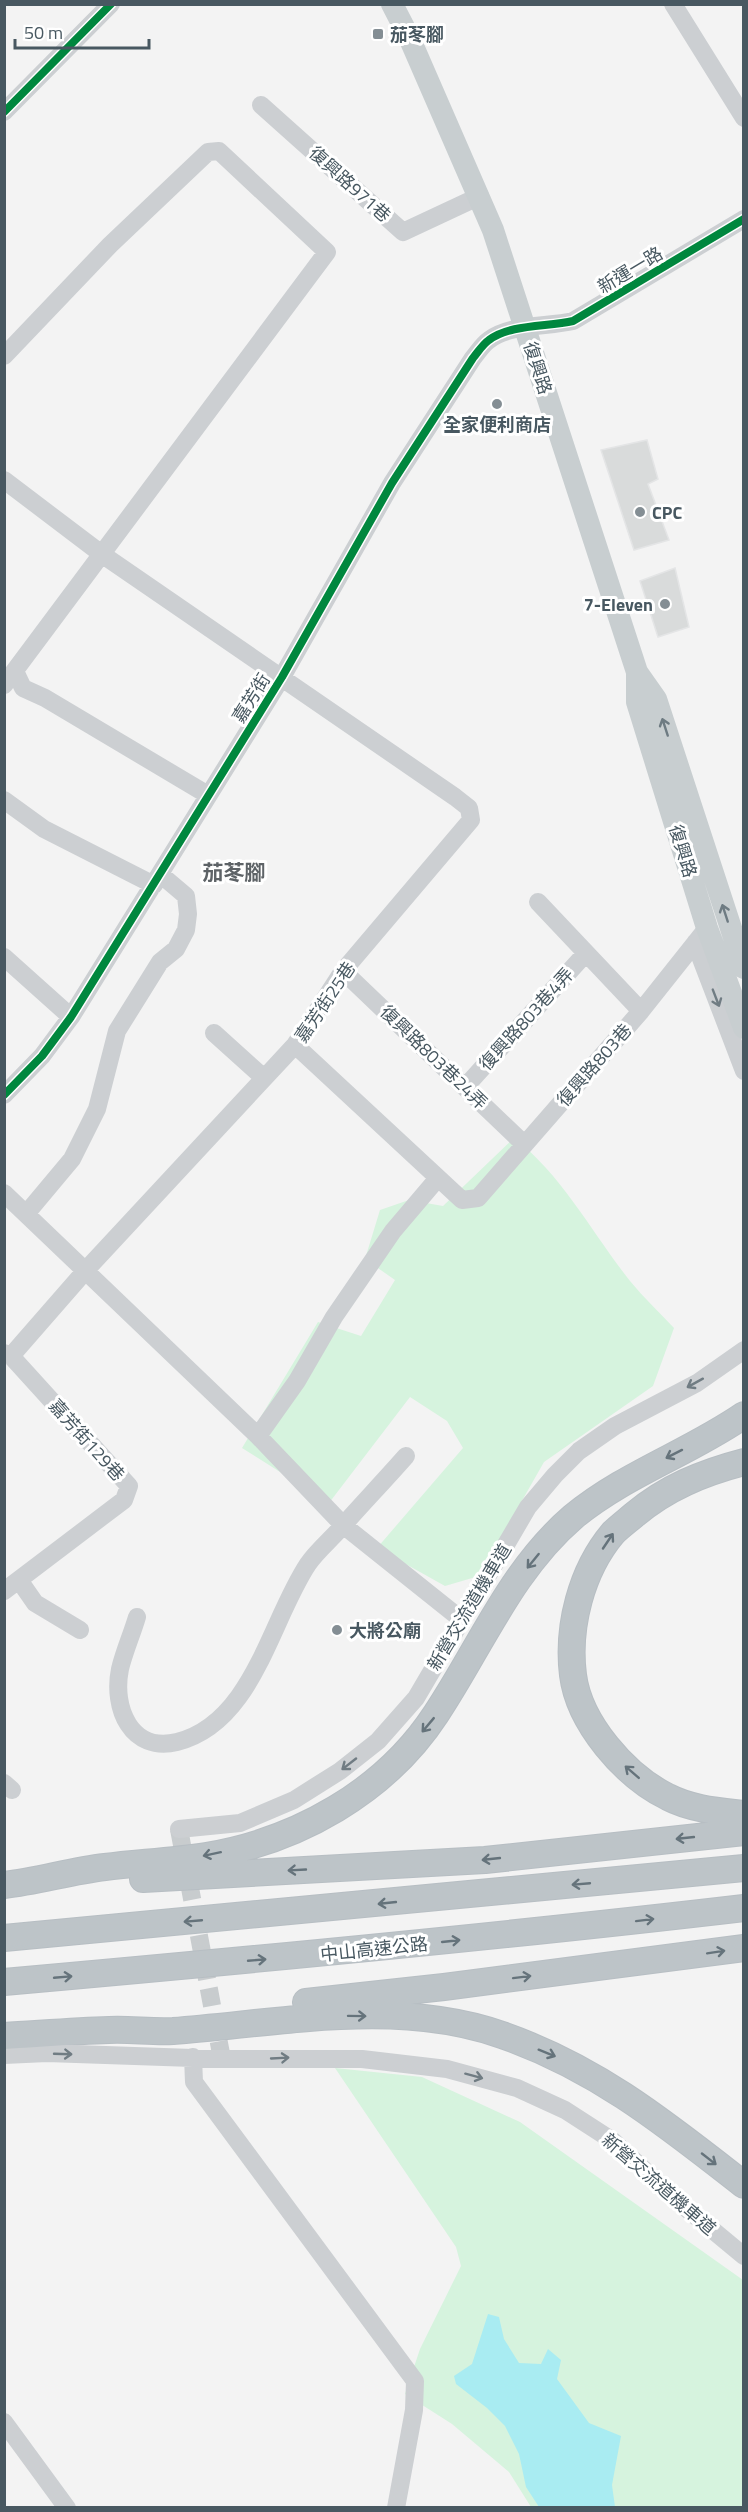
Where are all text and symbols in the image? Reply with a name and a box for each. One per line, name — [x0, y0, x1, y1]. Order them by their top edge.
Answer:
scale bar — [15, 12, 148, 50]
text: 50 m — [24, 19, 63, 46]
place label: 茄苳腳 — [390, 21, 444, 48]
marker: 茄苳腳 — [371, 27, 385, 41]
street label: 復興路971巷 — [303, 140, 397, 228]
street label: 新運一路 — [592, 240, 668, 300]
street label: 復興路 — [517, 338, 559, 398]
marker: 全家便利商店 — [490, 397, 504, 411]
place label: 全家便利商店 — [443, 411, 551, 438]
place label: CPC — [652, 499, 682, 526]
marker: CPC — [633, 505, 647, 519]
place label: 7-Eleven — [584, 591, 653, 618]
marker: 7-Eleven — [658, 597, 672, 611]
street label: 嘉芳街 — [225, 668, 277, 728]
one-way arrow — [659, 718, 670, 737]
street label: 復興路 — [662, 821, 704, 881]
district label: 茄苳腳 — [203, 856, 266, 888]
one-way arrow — [719, 904, 730, 923]
street label: 嘉芳街25巷 — [288, 956, 362, 1048]
street label: 復興路803巷4弄 — [472, 962, 580, 1076]
one-way arrow — [711, 988, 722, 1006]
street label: 復興路803巷24弄 — [374, 999, 494, 1115]
street label: 復興路803巷 — [550, 1018, 638, 1112]
one-way arrow — [687, 1378, 705, 1389]
street label: 嘉芳街129巷 — [43, 1393, 131, 1487]
one-way arrow — [666, 1449, 684, 1460]
one-way arrow — [602, 1533, 614, 1550]
street label: 新營交流道機車道 — [420, 1538, 518, 1676]
one-way arrow — [526, 1553, 540, 1568]
place label: 大將公廟 — [349, 1617, 421, 1644]
marker: 大將公廟 — [330, 1623, 344, 1637]
one-way arrow — [421, 1717, 435, 1732]
one-way arrow — [342, 1757, 358, 1770]
one-way arrow — [625, 1765, 640, 1779]
one-way arrow — [676, 1833, 696, 1844]
one-way arrow — [203, 1849, 223, 1860]
one-way arrow — [482, 1854, 502, 1865]
one-way arrow — [287, 1865, 307, 1876]
one-way arrow — [571, 1879, 591, 1890]
one-way arrow — [377, 1898, 397, 1909]
one-way arrow — [635, 1914, 654, 1925]
one-way arrow — [183, 1916, 203, 1927]
street label: 中山高速公路 — [319, 1930, 429, 1968]
one-way arrow — [441, 1935, 461, 1946]
one-way arrow — [705, 1947, 725, 1958]
one-way arrow — [247, 1954, 267, 1965]
one-way arrow — [52, 1971, 72, 1982]
one-way arrow — [512, 1971, 532, 1982]
one-way arrow — [346, 2010, 366, 2022]
one-way arrow — [52, 2048, 72, 2059]
one-way arrow — [537, 2048, 555, 2059]
one-way arrow — [270, 2052, 290, 2063]
one-way arrow — [464, 2071, 483, 2082]
street label: 新營交流道機車道 — [596, 2127, 722, 2241]
one-way arrow — [701, 2152, 717, 2165]

